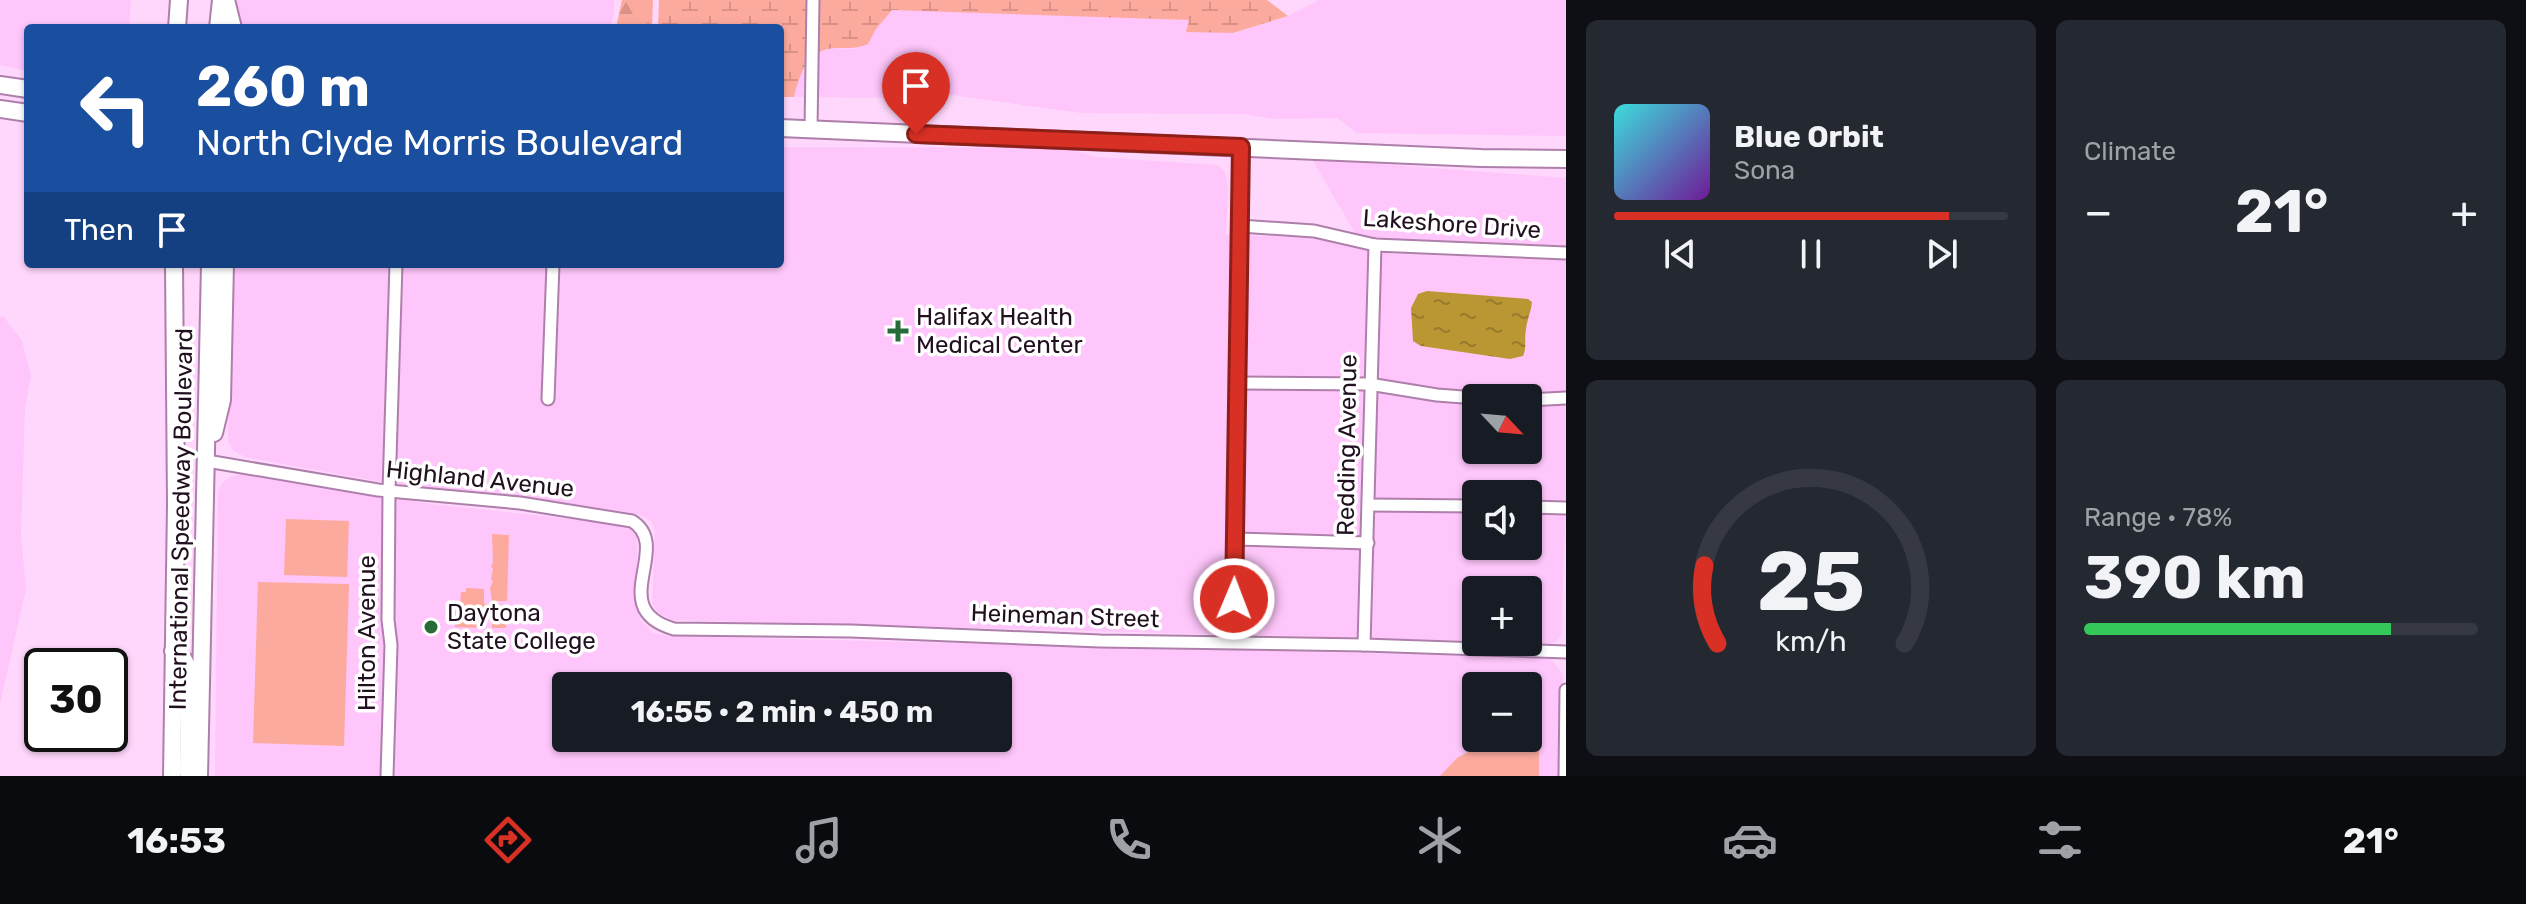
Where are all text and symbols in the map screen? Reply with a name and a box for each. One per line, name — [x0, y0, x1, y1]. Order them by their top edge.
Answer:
pin — [882, 52, 950, 134]
text: 260 m — [196, 54, 370, 120]
icon: left — [64, 56, 168, 160]
icon: arrive — [894, 64, 938, 108]
text: Blue Orbit — [1734, 119, 1884, 155]
text: North Clyde Morris Boulevard — [196, 121, 684, 164]
text: Climate — [2084, 136, 2176, 167]
text: Sona — [1734, 155, 1795, 186]
text: 21° — [2235, 176, 2328, 247]
text: − — [2084, 186, 2113, 238]
text: + — [2451, 186, 2478, 238]
street label: Lakeshore Drive — [1362, 204, 1542, 244]
icon: arrive — [150, 208, 194, 252]
text: Then — [64, 212, 134, 248]
icon: previous — [1658, 232, 1702, 276]
icon: pause — [1789, 232, 1833, 276]
icon: next — [1920, 232, 1964, 276]
place label: Halifax Health Medical Center — [916, 303, 1083, 359]
marker: Halifax Health Medical Center — [887, 320, 909, 342]
street label: International Speedway Boulevard — [164, 328, 198, 710]
street label: Redding Avenue — [1331, 354, 1363, 536]
north arrow — [1462, 384, 1542, 464]
map controls — [1462, 384, 1542, 752]
street label: Highland Avenue — [384, 455, 576, 503]
button: sound — [1462, 480, 1542, 560]
text: Range · 78% — [2084, 502, 2232, 533]
text: 25 — [1757, 532, 1865, 631]
text: 390 km — [2084, 542, 2306, 613]
street label: Hilton Avenue — [353, 555, 381, 711]
position arrow — [1192, 557, 1276, 641]
button: + — [1462, 576, 1542, 656]
place label: Daytona State College — [447, 599, 596, 655]
street label: Heineman Street — [970, 599, 1160, 633]
marker: Daytona State College — [422, 618, 440, 636]
text: km/h — [1775, 624, 1847, 658]
speed limit sign: 30 — [24, 648, 128, 752]
button: − — [1462, 672, 1542, 752]
text: 16:55 · 2 min · 450 m — [631, 694, 933, 730]
icon: directions — [480, 812, 536, 868]
icon: music — [791, 812, 847, 868]
icon: phone — [1101, 812, 1157, 868]
icon: climate — [1412, 812, 1468, 868]
icon: car — [1722, 812, 1778, 868]
icon: filters — [2032, 812, 2088, 868]
text: 16:53 — [127, 819, 226, 862]
text: 21° — [2343, 819, 2399, 862]

